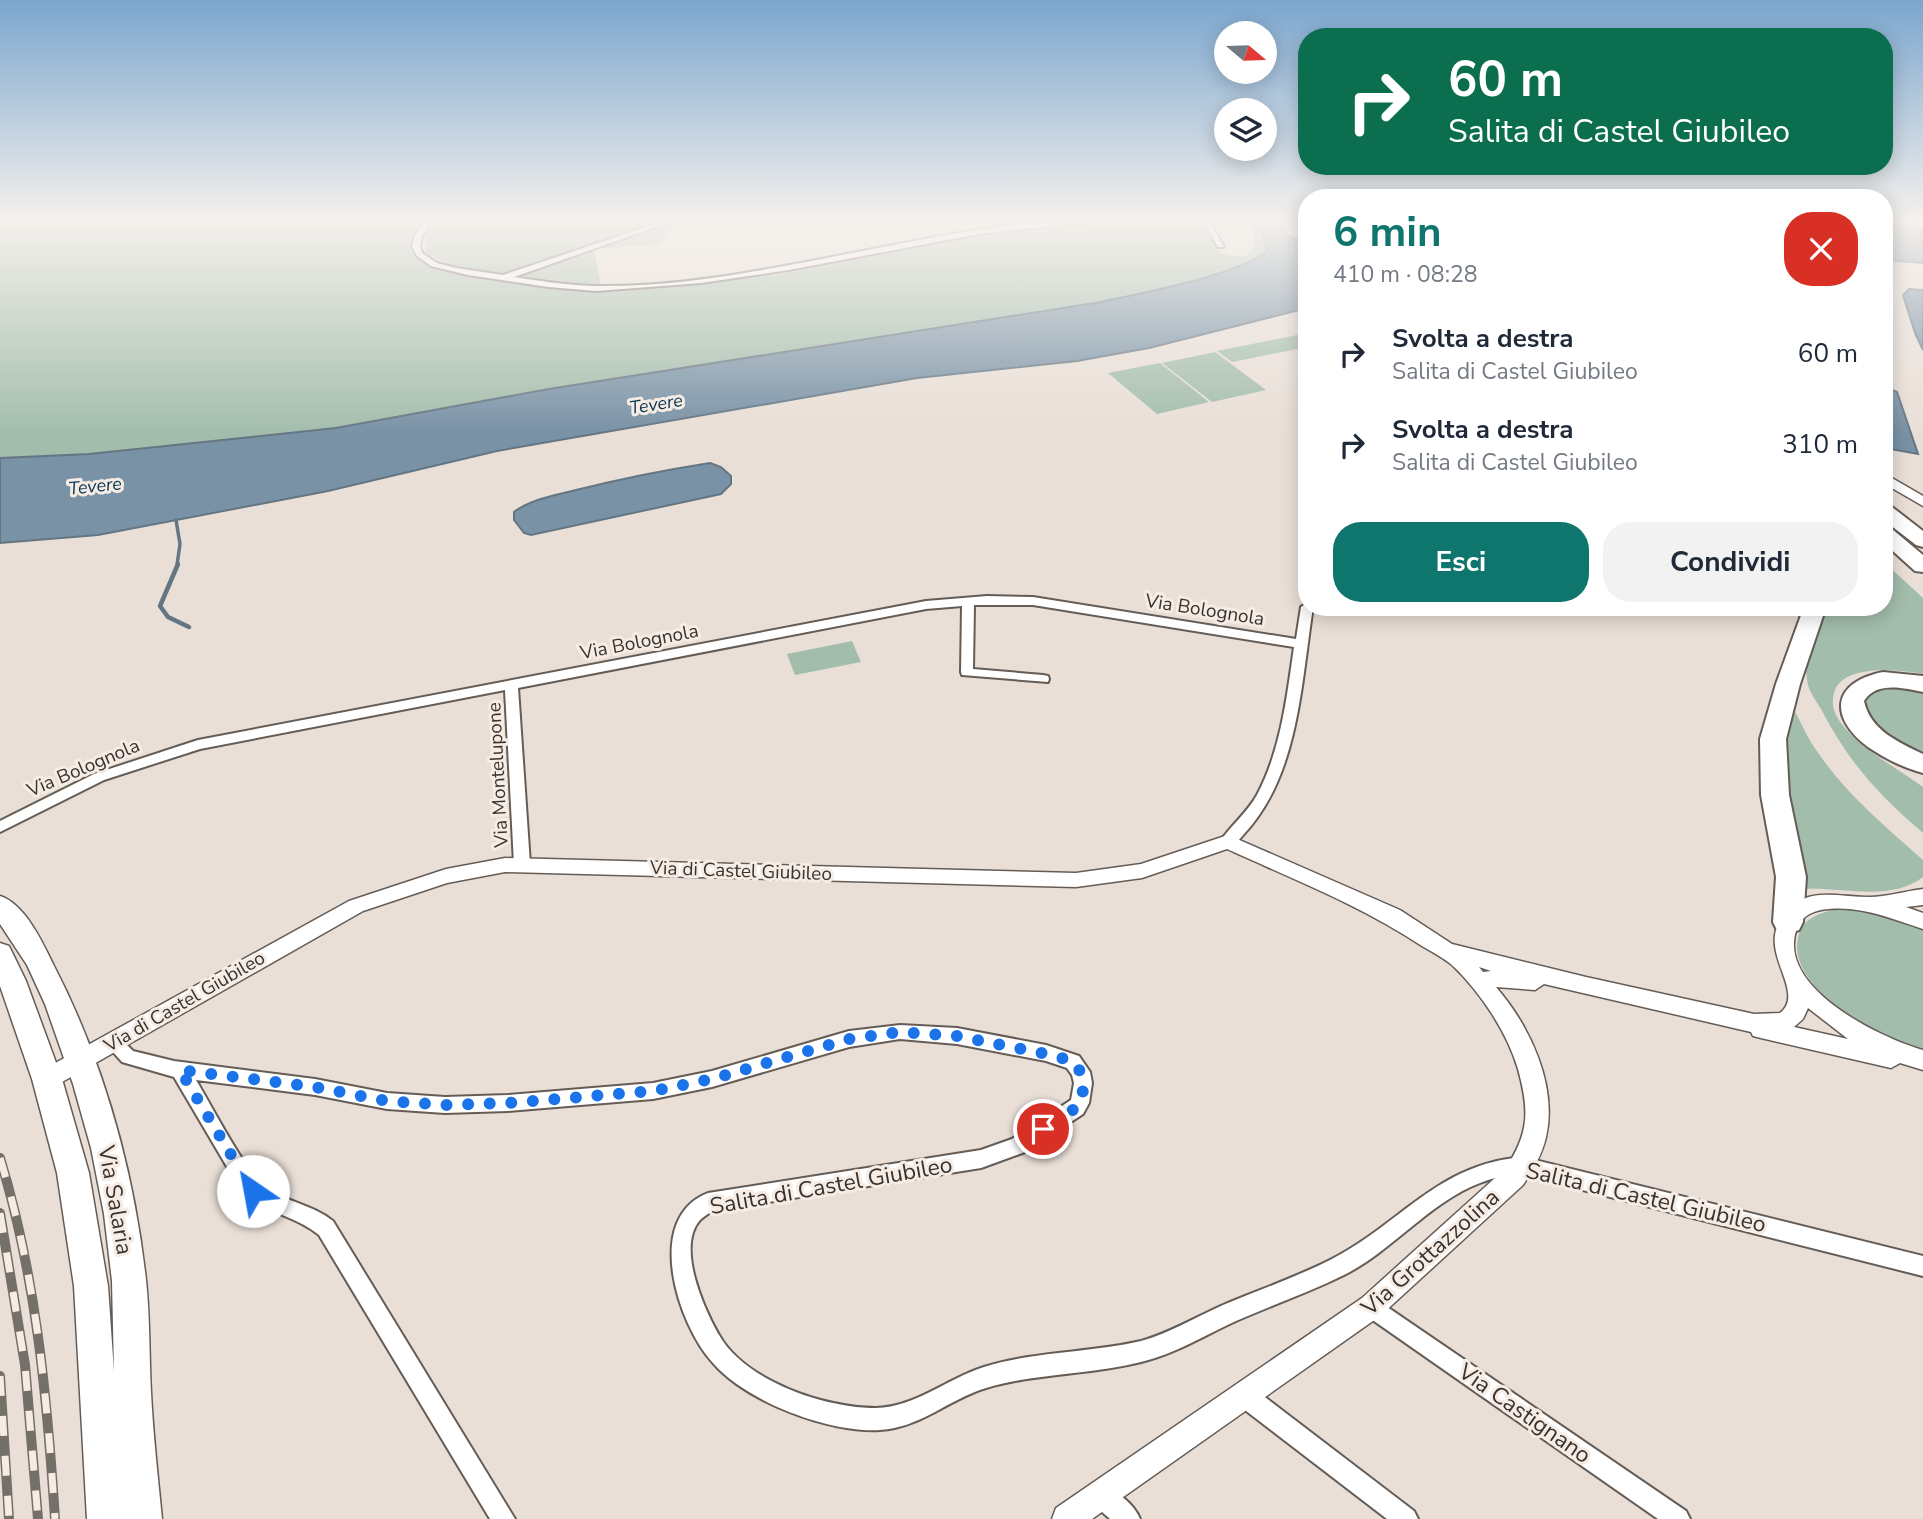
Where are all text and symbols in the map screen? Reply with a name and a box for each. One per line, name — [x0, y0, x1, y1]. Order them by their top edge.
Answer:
north arrow — [1214, 21, 1278, 84]
map controls — [1214, 21, 1277, 161]
text: 60 m — [1448, 46, 1563, 113]
icon: right — [1333, 56, 1424, 147]
button: layers — [1214, 98, 1277, 161]
text: Salita di Castel Giubileo — [1448, 110, 1790, 153]
text: 6 min — [1333, 204, 1442, 261]
button: close — [1784, 212, 1858, 286]
text: 410 m · 08:28 — [1333, 259, 1478, 290]
text: Svolta a destra — [1392, 321, 1574, 356]
icon: right — [1333, 335, 1371, 373]
text: 60 m — [1798, 336, 1858, 371]
text: Salita di Castel Giubileo — [1392, 356, 1638, 387]
water label: Tevere — [628, 388, 685, 420]
text: Svolta a destra — [1392, 412, 1574, 447]
icon: right — [1333, 426, 1371, 464]
text: 310 m — [1782, 427, 1858, 462]
text: Salita di Castel Giubileo — [1392, 447, 1638, 478]
water label: Tevere — [67, 471, 123, 501]
button: Esci — [1333, 522, 1589, 602]
button: Condividi — [1603, 522, 1858, 602]
street label: Via Bolognola — [1142, 588, 1266, 632]
street label: Via Bolognola — [577, 618, 701, 666]
street label: Via Montelupone — [481, 702, 515, 849]
street label: Via Bolognola — [22, 732, 144, 804]
street label: Via di Castel Giubileo — [648, 855, 832, 887]
street label: Via di Castel Giubileo — [98, 945, 270, 1059]
pin — [1013, 1099, 1073, 1159]
icon: arrive — [1024, 1110, 1062, 1148]
street label: Via Salaria — [90, 1142, 140, 1257]
street label: Salita di Castel Giubileo — [707, 1149, 955, 1222]
position arrow — [216, 1154, 290, 1228]
street label: Salita di Castel Giubileo — [1523, 1155, 1769, 1240]
street label: Via Grottazzolina — [1354, 1182, 1506, 1323]
street label: Via Castignano — [1451, 1356, 1597, 1471]

